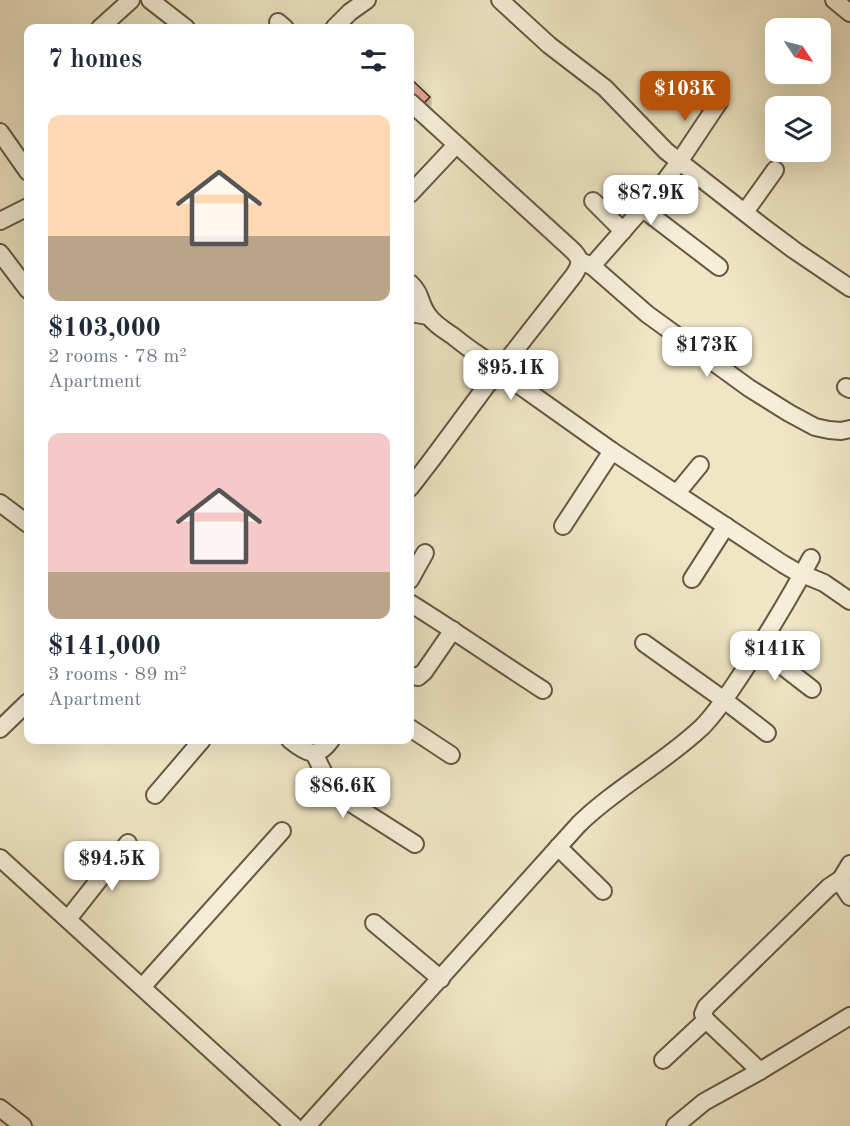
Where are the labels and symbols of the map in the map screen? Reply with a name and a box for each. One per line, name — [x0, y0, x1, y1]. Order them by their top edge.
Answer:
north arrow — [765, 18, 831, 84]
pin: $103K — [643, 71, 727, 122]
pin: $87.9K — [602, 175, 700, 226]
pin: $173K — [665, 327, 749, 378]
pin: $95.1K — [462, 350, 560, 401]
pin: $141K — [733, 631, 817, 682]
pin: $86.6K — [294, 768, 392, 819]
pin: $94.5K — [63, 841, 161, 892]

